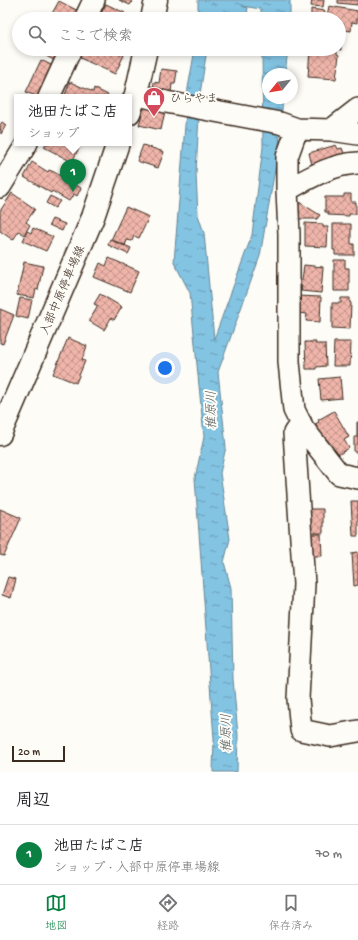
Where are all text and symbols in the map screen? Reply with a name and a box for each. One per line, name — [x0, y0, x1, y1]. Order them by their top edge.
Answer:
search box — [12, 12, 346, 56]
icon: search — [26, 23, 48, 45]
text: ここで検索 — [58, 28, 133, 46]
north arrow — [262, 68, 298, 104]
shop icon: ひらやま — [141, 85, 167, 118]
place label: ひらやま — [170, 92, 218, 107]
popup — [14, 94, 132, 146]
text: 池田たばこ店 — [28, 104, 118, 122]
text: ショップ — [28, 127, 79, 142]
pin: 1 — [60, 159, 86, 192]
street label: 入部中原停車場線 — [38, 243, 89, 338]
your location — [155, 358, 175, 378]
water label: 椎原川 — [204, 390, 220, 430]
water label: 椎原川 — [219, 713, 235, 753]
scale bar — [12, 744, 65, 763]
text: 20 m — [18, 747, 40, 759]
text: 周辺 — [16, 792, 50, 812]
text: 池田たばこ店 — [54, 838, 144, 856]
text: 1 — [26, 847, 32, 862]
text: 70 m — [316, 847, 342, 862]
text: ショップ · 入部中原停車場線 — [54, 861, 220, 876]
tab: 地図 — [45, 892, 67, 933]
tab: 経路 — [157, 892, 179, 933]
tab: 保存済み — [269, 892, 313, 933]

